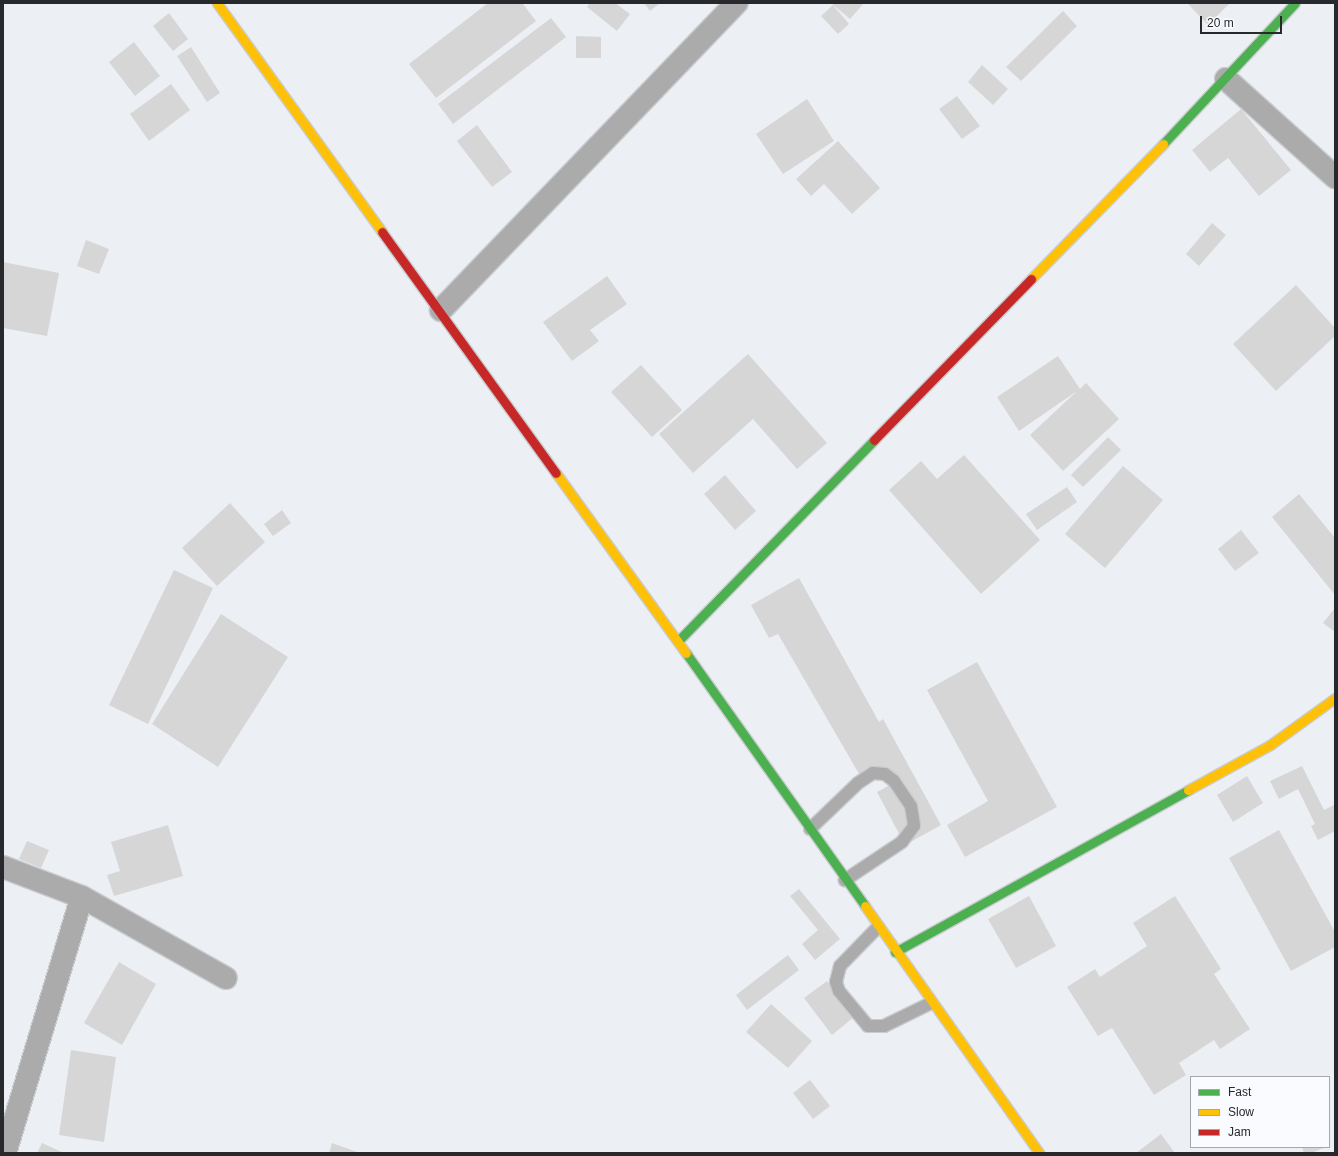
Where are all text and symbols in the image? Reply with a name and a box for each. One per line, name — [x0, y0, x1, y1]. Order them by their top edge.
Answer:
scale bar — [1202, 8, 1284, 34]
text: 20 m — [1207, 16, 1234, 30]
legend — [1190, 1076, 1330, 1148]
text: Fast — [1228, 1085, 1251, 1099]
text: Slow — [1228, 1105, 1254, 1119]
text: Jam — [1228, 1125, 1251, 1139]

